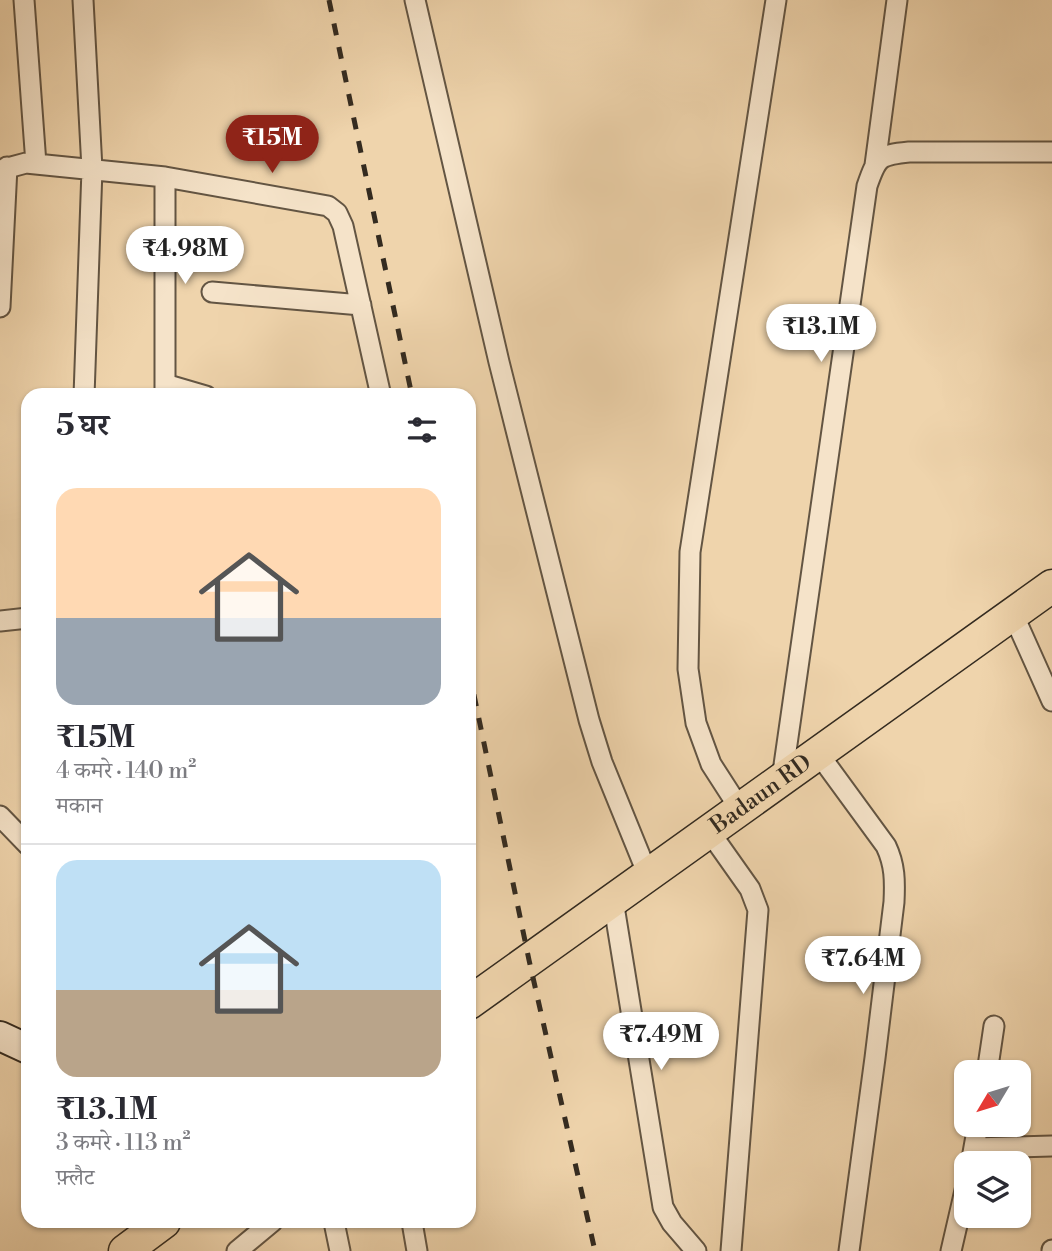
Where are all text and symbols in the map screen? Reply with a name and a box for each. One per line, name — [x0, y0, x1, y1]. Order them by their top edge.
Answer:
pin: ₹15M — [231, 116, 313, 175]
text: ₹15M — [242, 124, 302, 152]
pin: ₹4.98M — [128, 226, 242, 286]
text: ₹4.98M — [142, 235, 228, 263]
pin: ₹13.1M — [764, 304, 878, 364]
text: ₹13.1M — [782, 313, 860, 341]
text: 5 घर — [56, 407, 109, 445]
icon: filters — [403, 411, 441, 449]
icon: home — [186, 534, 312, 660]
text: ₹15M — [56, 719, 135, 757]
street label: Badaun RD — [704, 748, 817, 840]
text: 4 कमरे · 140 m² — [56, 757, 196, 785]
text: मकान — [56, 792, 103, 820]
icon: home — [186, 906, 312, 1032]
pin: ₹7.64M — [806, 936, 920, 996]
text: ₹7.64M — [821, 945, 905, 973]
pin: ₹7.49M — [604, 1012, 718, 1072]
text: ₹7.49M — [619, 1021, 703, 1049]
north arrow — [954, 1060, 1031, 1138]
map controls — [954, 1060, 1031, 1228]
text: ₹13.1M — [56, 1091, 157, 1129]
text: 3 कमरे · 113 m² — [56, 1129, 191, 1157]
button: layers — [954, 1151, 1031, 1228]
text: फ़्लैट — [56, 1164, 94, 1192]

